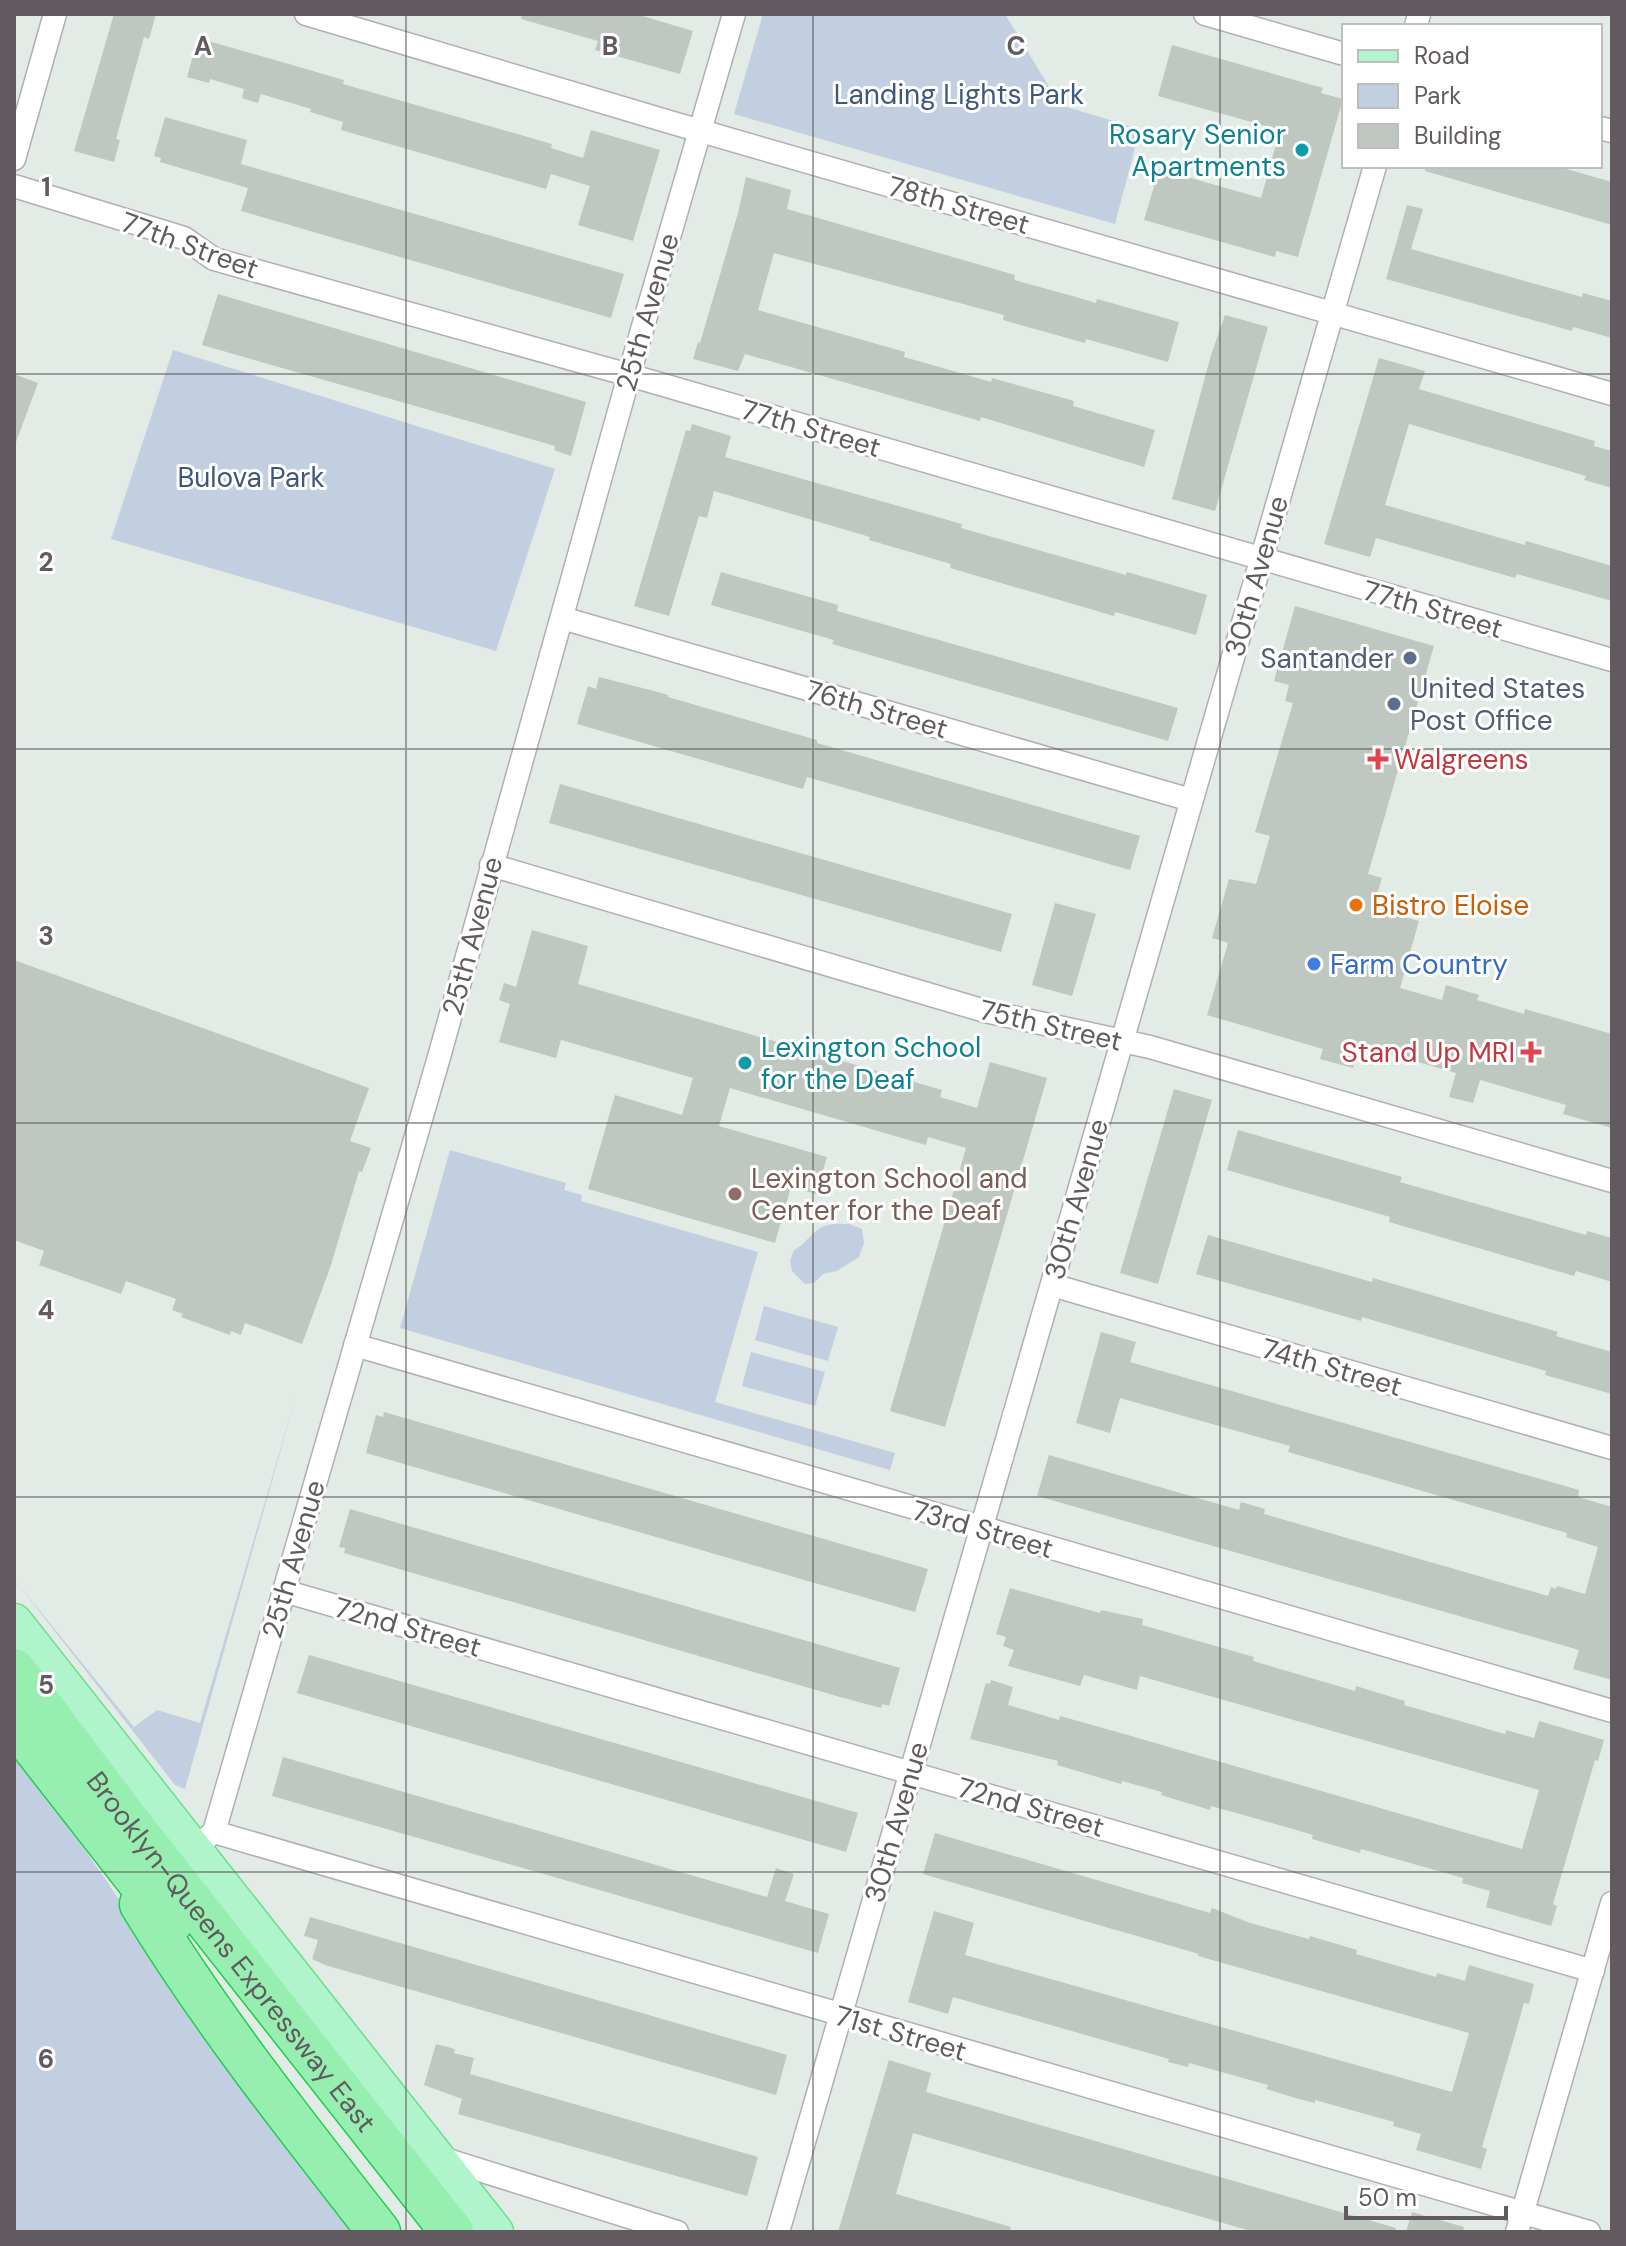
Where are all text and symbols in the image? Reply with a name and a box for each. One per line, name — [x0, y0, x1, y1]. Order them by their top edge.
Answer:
legend — [1342, 24, 1602, 168]
text: A — [194, 29, 212, 63]
text: B — [602, 29, 618, 63]
text: C — [1006, 29, 1026, 63]
text: Road — [1414, 40, 1470, 71]
park label: Landing Lights Park — [834, 76, 1084, 113]
text: Park — [1414, 80, 1461, 111]
place label: Rosary Senior Apartments — [1109, 116, 1286, 185]
text: Building — [1414, 120, 1501, 151]
marker: Rosary Senior Apartments — [1293, 141, 1311, 159]
street label: 78th Street — [884, 168, 1034, 243]
text: 1 — [41, 170, 51, 204]
street label: 77th Street — [116, 203, 264, 287]
street label: 25th Avenue — [607, 229, 688, 396]
street label: 77th Street — [737, 391, 885, 466]
park label: Bulova Park — [177, 459, 325, 496]
street label: 30th Avenue — [1216, 492, 1297, 661]
text: 2 — [38, 545, 54, 579]
street label: 77th Street — [1359, 572, 1507, 647]
place label: Santander — [1260, 640, 1394, 677]
marker: Santander — [1401, 649, 1419, 667]
place label: United States Post Office — [1410, 670, 1585, 739]
street label: 76th Street — [802, 672, 952, 747]
marker: United States Post Office — [1385, 695, 1403, 713]
place label: Walgreens — [1394, 741, 1529, 778]
marker: Walgreens — [1369, 750, 1387, 768]
street label: 25th Avenue — [434, 853, 511, 1020]
place label: Bistro Eloise — [1372, 887, 1529, 924]
marker: Bistro Eloise — [1347, 896, 1365, 914]
text: 3 — [38, 919, 54, 953]
place label: Farm Country — [1330, 946, 1508, 983]
marker: Farm Country — [1305, 955, 1323, 973]
street label: 75th Street — [976, 991, 1126, 1060]
place label: Lexington School for the Deaf — [761, 1029, 981, 1098]
place label: Stand Up MRI — [1341, 1034, 1515, 1071]
marker: Stand Up MRI — [1522, 1043, 1540, 1061]
marker: Lexington School for the Deaf — [736, 1054, 754, 1072]
street label: 30th Avenue — [1036, 1115, 1117, 1284]
place label: Lexington School and Center for the Deaf — [751, 1160, 1028, 1229]
marker: Lexington School and Center for the Deaf — [726, 1185, 744, 1203]
text: 4 — [38, 1293, 54, 1327]
street label: 74th Street — [1257, 1330, 1406, 1405]
street label: 25th Avenue — [253, 1476, 334, 1643]
street label: 73rd Street — [908, 1492, 1058, 1567]
street label: 72nd Street — [330, 1589, 485, 1666]
text: 5 — [38, 1668, 54, 1702]
street label: 30th Avenue — [856, 1738, 937, 1907]
street label: Brooklyn-Queens Expressway East — [78, 1764, 384, 2140]
street label: 72nd Street — [953, 1769, 1108, 1846]
street label: 71st Street — [831, 1997, 971, 2070]
text: 6 — [38, 2042, 54, 2076]
scale bar — [1346, 2170, 1506, 2220]
text: 50 m — [1358, 2182, 1417, 2213]

